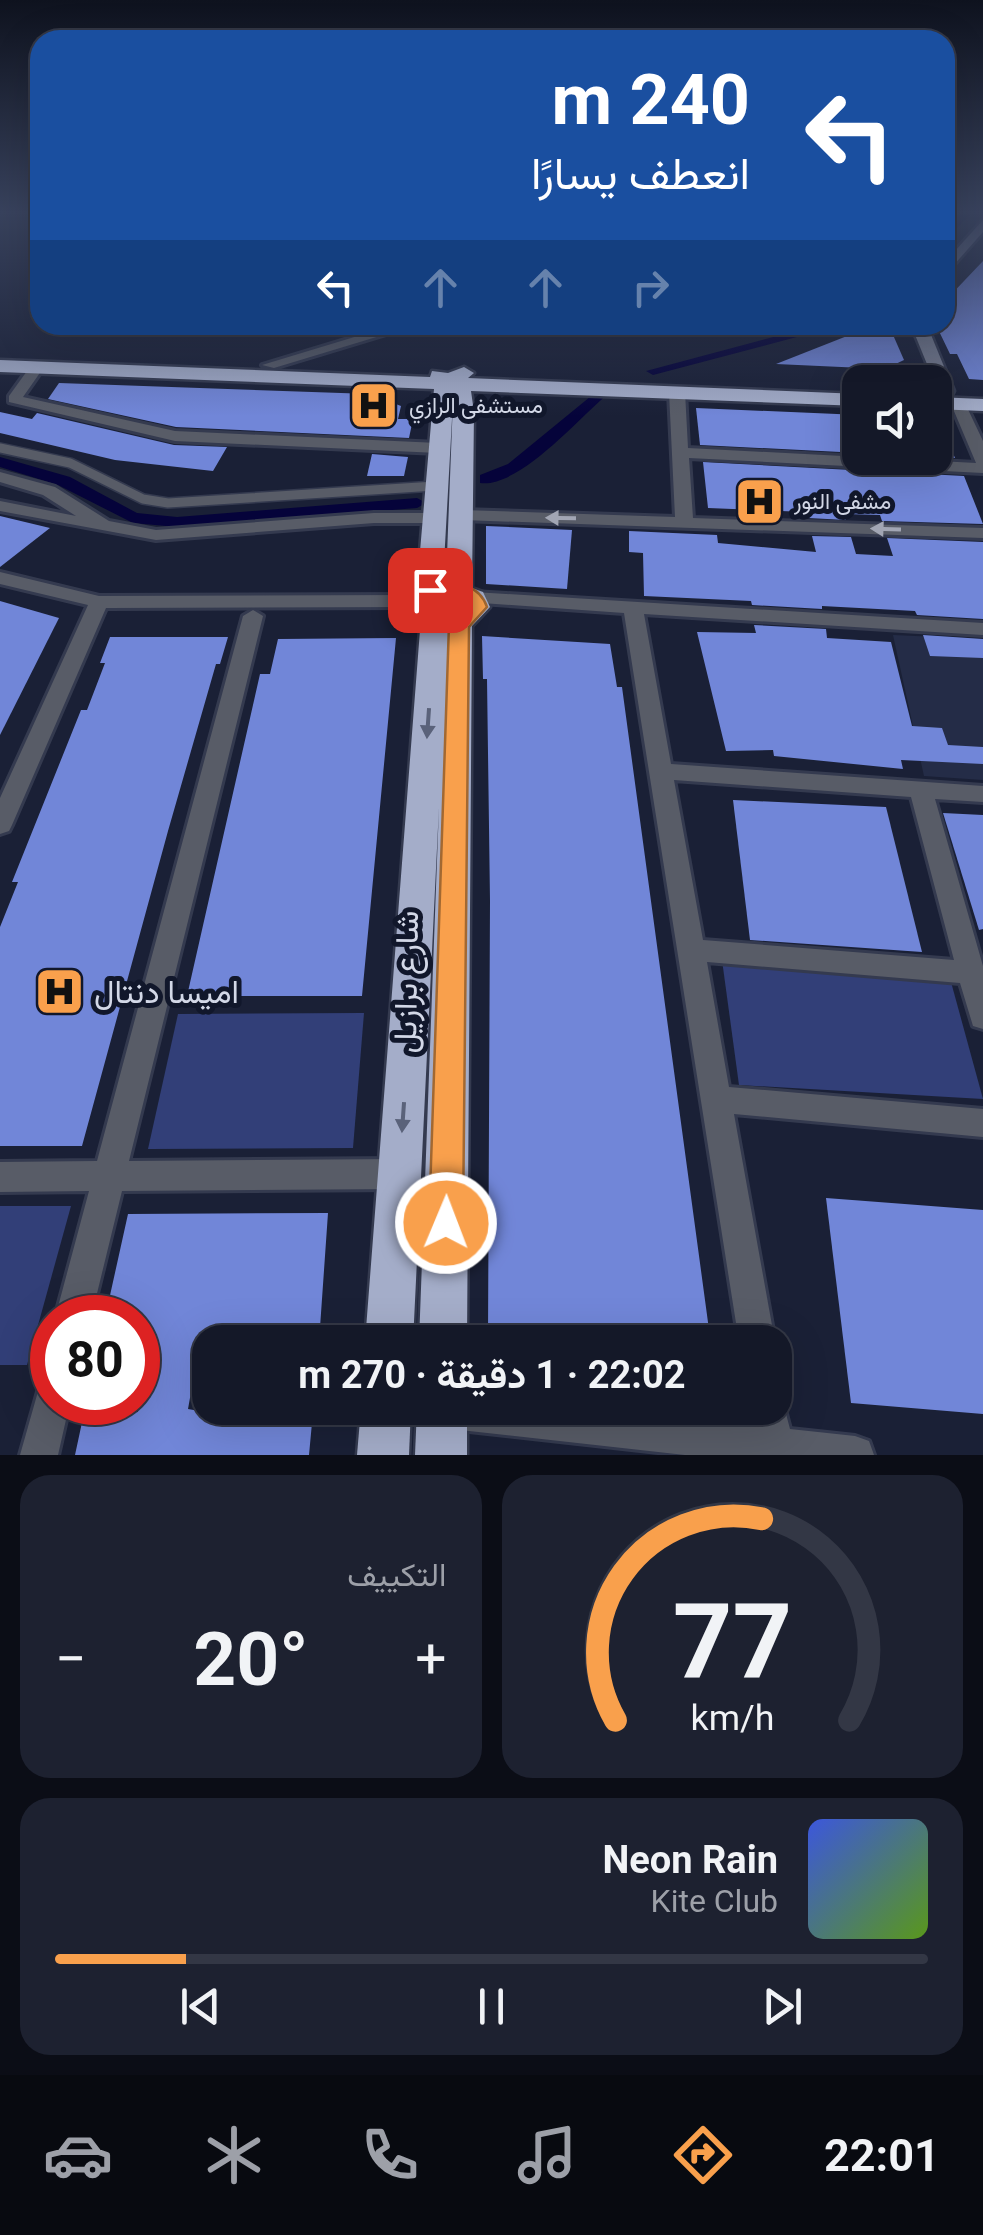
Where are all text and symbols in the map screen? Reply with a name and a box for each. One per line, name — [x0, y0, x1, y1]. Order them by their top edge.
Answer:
text: 240 m — [551, 59, 750, 141]
icon: left — [785, 70, 915, 200]
text: انعطف يسارًا — [531, 147, 750, 200]
icon: left — [308, 260, 363, 315]
icon: ahead — [413, 260, 468, 315]
icon: ahead — [518, 260, 573, 315]
icon: right — [623, 260, 678, 315]
map controls — [842, 365, 952, 475]
button: sound — [842, 365, 952, 475]
hospital icon: مستشفى الرازي — [348, 379, 400, 431]
place label: مستشفى الرازي — [409, 393, 543, 424]
hospital icon: مشفى النور — [733, 475, 785, 527]
place label: مشفى النور — [793, 489, 891, 515]
one-way arrow — [544, 509, 576, 525]
one-way arrow — [869, 521, 901, 537]
pin — [388, 548, 473, 633]
icon: arrive — [403, 563, 458, 618]
one-way arrow — [420, 707, 436, 739]
street label: شارع برازيل — [386, 910, 429, 1054]
hospital icon: اميسا دنتال — [33, 966, 85, 1018]
place label: اميسا دنتال — [94, 973, 239, 1011]
one-way arrow — [395, 1102, 411, 1134]
position arrow — [394, 1171, 498, 1275]
speed limit sign: 80 — [30, 1295, 160, 1425]
text: 22:02 · 1 دقيقة · 270 m — [298, 1353, 686, 1397]
text: التكييف — [347, 1556, 447, 1594]
text: 77 — [673, 1582, 792, 1703]
text: 20° — [193, 1615, 309, 1703]
text: − — [55, 1627, 86, 1691]
text: + — [415, 1627, 447, 1691]
text: km/h — [690, 1697, 774, 1739]
text: Neon Rain — [602, 1838, 778, 1882]
text: Kite Club — [651, 1882, 778, 1920]
icon: previous — [173, 1979, 228, 2034]
icon: pause — [464, 1979, 519, 2034]
icon: next — [755, 1979, 810, 2034]
icon: car — [43, 2120, 113, 2190]
icon: climate — [199, 2120, 269, 2190]
icon: phone — [355, 2120, 425, 2190]
icon: music — [512, 2120, 582, 2190]
icon: directions — [668, 2120, 738, 2190]
text: 22:01 — [824, 2129, 940, 2182]

